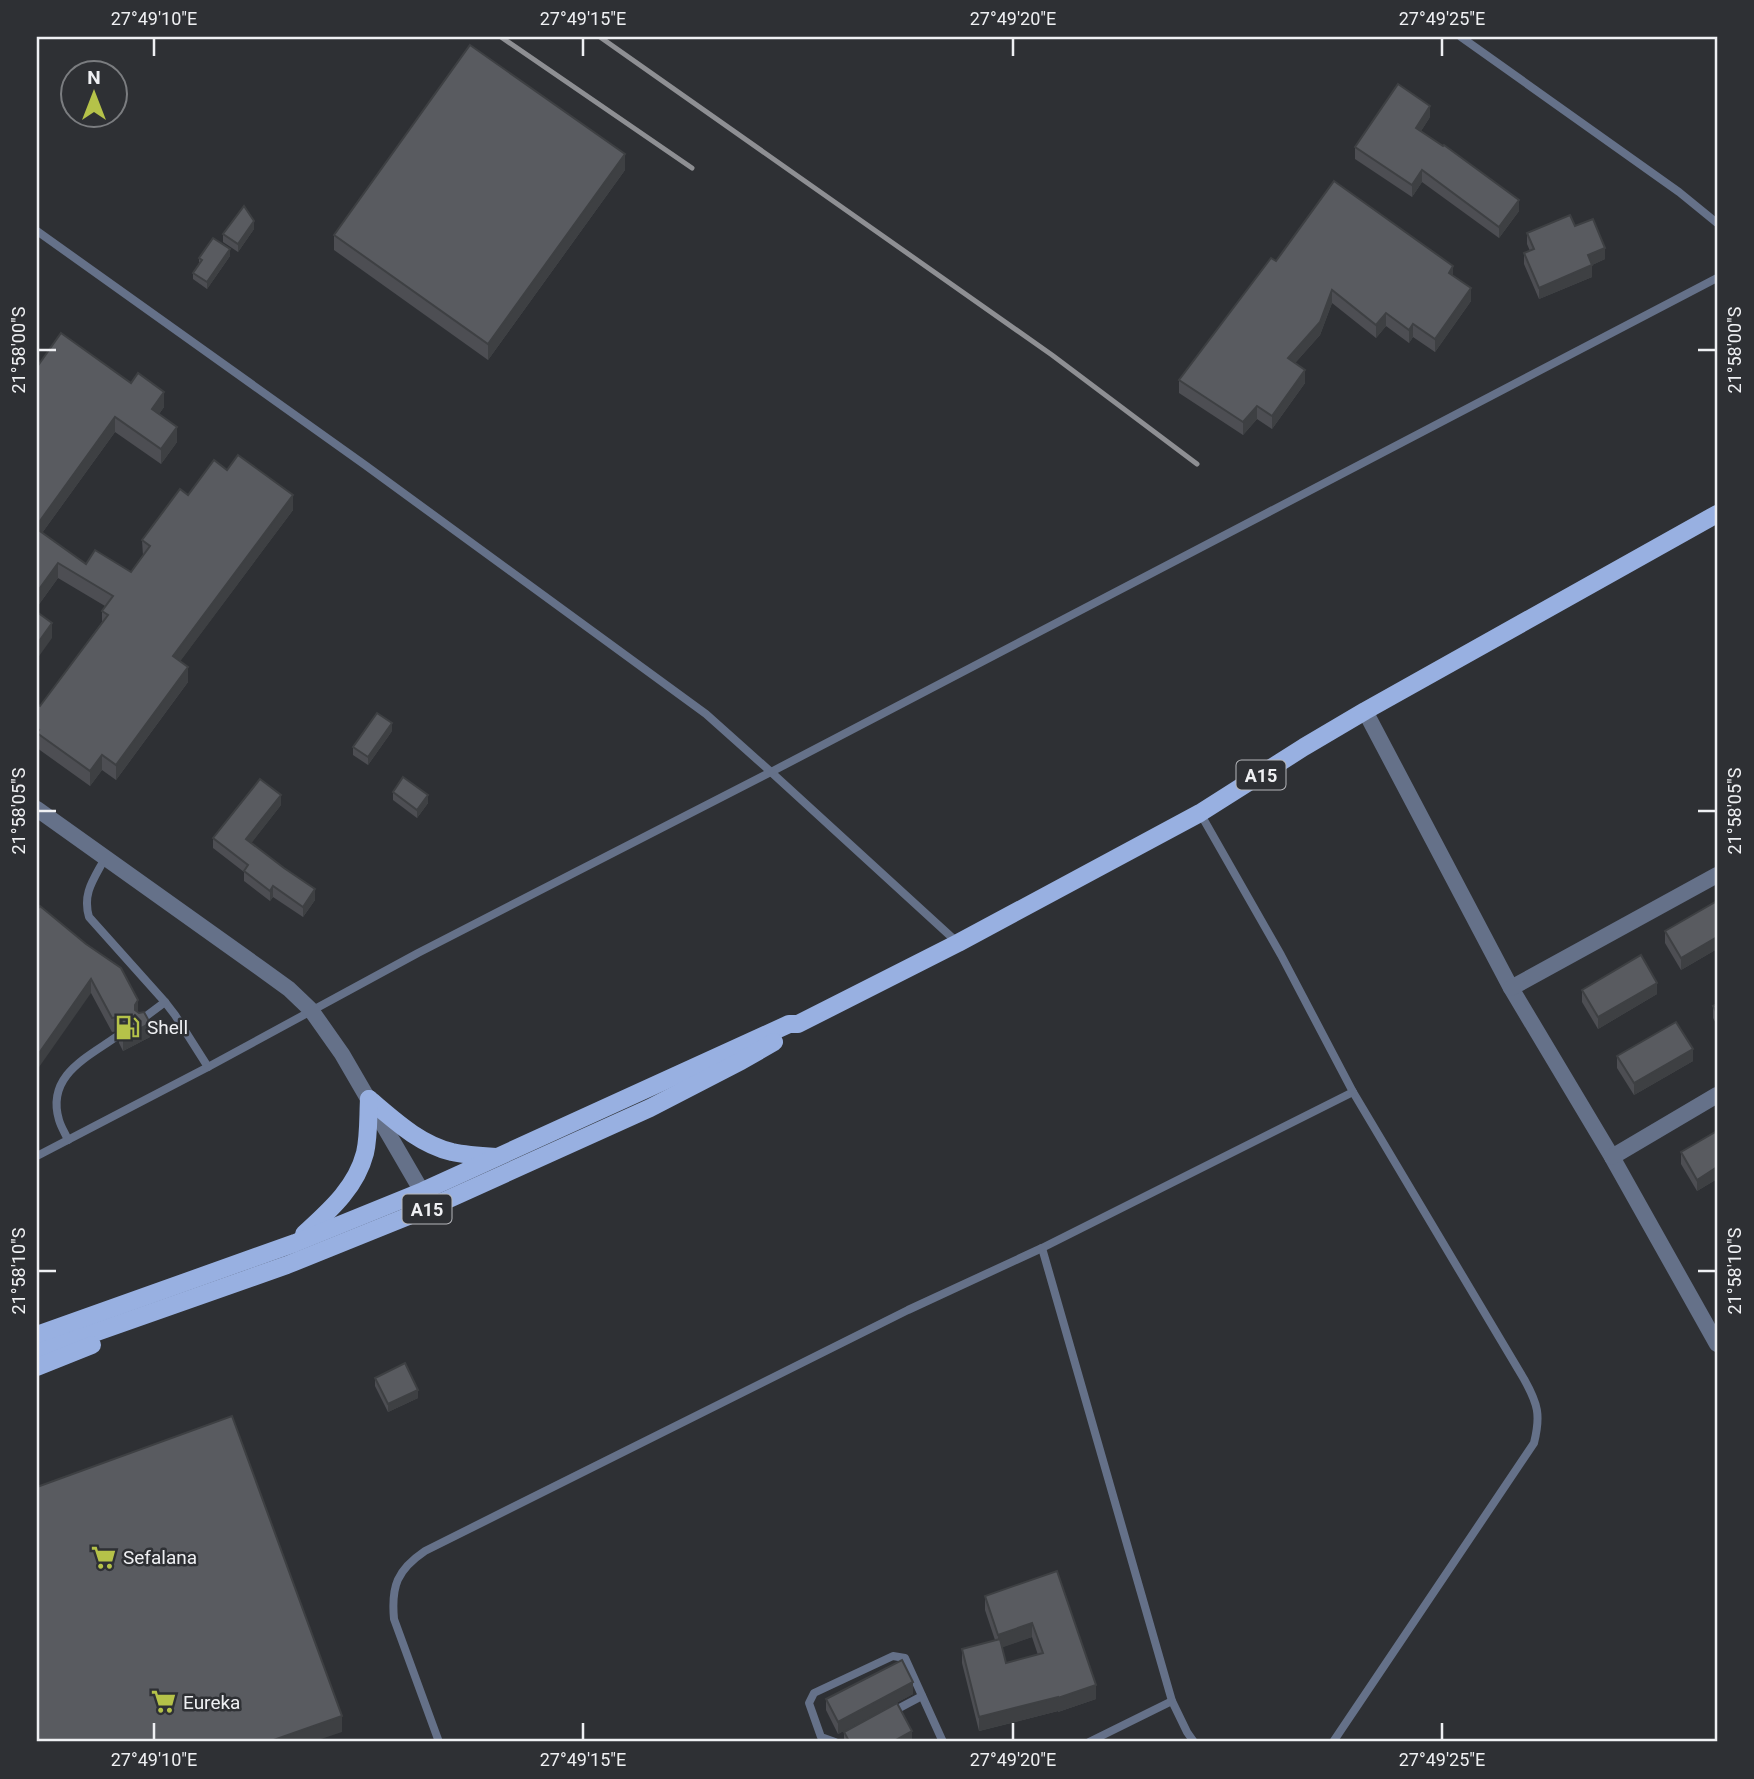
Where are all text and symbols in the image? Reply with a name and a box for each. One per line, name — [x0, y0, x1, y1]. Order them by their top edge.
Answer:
text: 27°49'10"E — [111, 8, 197, 29]
text: 27°49'15"E — [540, 8, 626, 29]
text: 27°49'20"E — [970, 8, 1056, 29]
text: 27°49'25"E — [1399, 8, 1485, 29]
north arrow — [60, 60, 130, 130]
text: N — [87, 66, 101, 89]
text: 21°58'00"S — [8, 306, 29, 394]
text: 21°58'00"S — [1724, 306, 1745, 394]
road number: A15 — [1236, 760, 1286, 790]
text: 21°58'05"S — [8, 767, 29, 855]
text: 21°58'05"S — [1724, 767, 1745, 855]
fuel station icon: Shell — [113, 1013, 141, 1041]
place label: Shell — [147, 1016, 188, 1039]
road number: A15 — [402, 1194, 452, 1224]
text: 21°58'10"S — [8, 1227, 29, 1315]
text: 21°58'10"S — [1724, 1227, 1745, 1315]
supermarket icon: Sefalana — [89, 1543, 117, 1571]
place label: Sefalana — [123, 1546, 197, 1569]
supermarket icon: Eureka — [149, 1688, 177, 1716]
place label: Eureka — [183, 1691, 240, 1714]
text: 27°49'10"E — [111, 1749, 197, 1770]
text: 27°49'15"E — [540, 1749, 626, 1770]
text: 27°49'20"E — [970, 1749, 1056, 1770]
text: 27°49'25"E — [1399, 1749, 1485, 1770]

